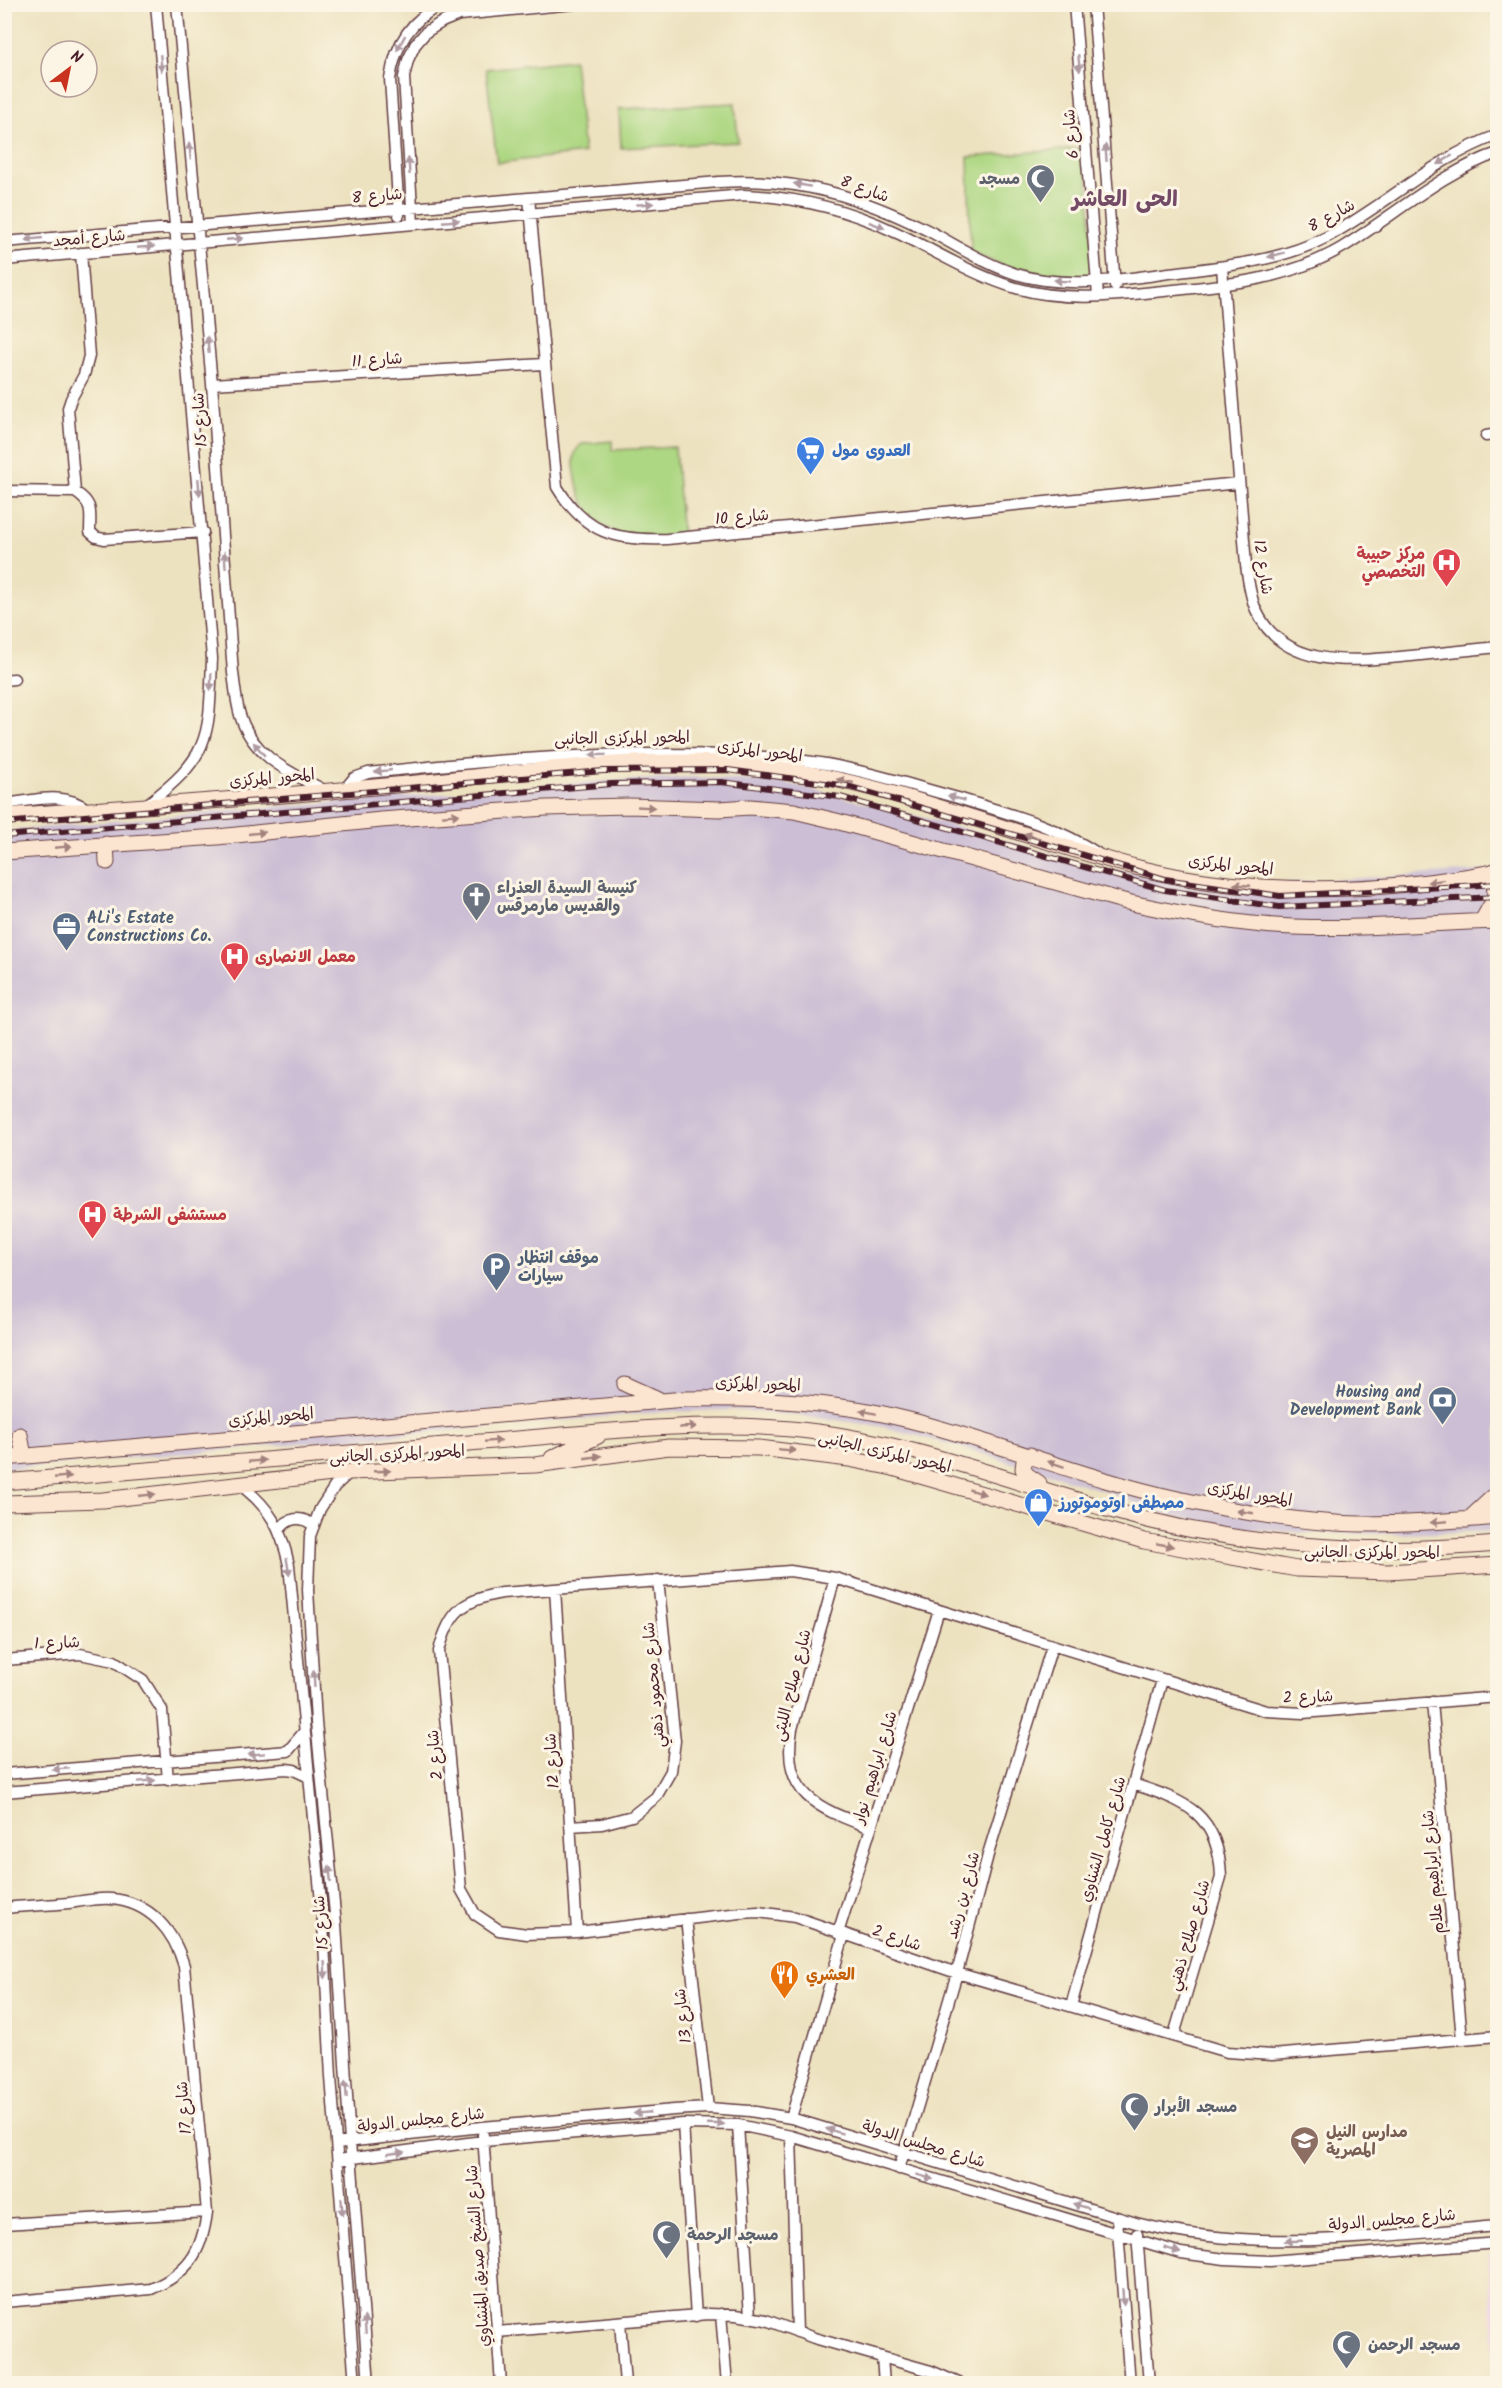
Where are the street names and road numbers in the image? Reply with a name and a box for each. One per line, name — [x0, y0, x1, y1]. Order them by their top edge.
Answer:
street label: شارع 6 — [1057, 108, 1086, 160]
street label: شارع 8 — [836, 169, 893, 210]
street label: شارع 8 — [351, 182, 403, 211]
street label: شارع 8 — [1304, 193, 1360, 240]
street label: شارع أمجد — [52, 223, 127, 254]
street label: شارع 11 — [351, 346, 403, 375]
street label: شارع 15 — [186, 392, 215, 448]
street label: شارع 10 — [714, 503, 770, 532]
street label: شارع 12 — [1246, 538, 1279, 597]
street label: المحور المركزى الجانبى — [554, 725, 690, 752]
street label: المحور المركزى — [716, 734, 804, 769]
street label: المحور المركزى — [228, 762, 316, 795]
street label: المحور المركزى — [1187, 849, 1275, 882]
street label: المحور المركزى — [715, 1371, 801, 1398]
street label: المحور المركزى — [227, 1401, 315, 1434]
street label: المحور المركزى الجانبى — [816, 1425, 954, 1480]
street label: المحور المركزى الجانبى — [329, 1438, 466, 1471]
street label: المحور المركزى — [1205, 1475, 1294, 1514]
street label: المحور المركزى الجانبى — [1304, 1540, 1440, 1565]
street label: شارع محمود ذهني — [637, 1621, 673, 1749]
street label: شارع صلاح الليثى — [766, 1627, 818, 1744]
street label: شارع 1 — [34, 1630, 81, 1657]
street label: شارع 2 — [1282, 1684, 1334, 1711]
street label: شارع ابراهيم نوار — [846, 1708, 904, 1829]
street label: شارع 2 — [421, 1729, 450, 1781]
street label: شارع 12 — [538, 1732, 567, 1789]
street label: شارع كامل الشناوي — [1074, 1774, 1133, 1905]
street label: شارع ابراهيم علام — [1416, 1809, 1451, 1935]
street label: شارع بن رشد — [940, 1849, 987, 1942]
street label: شارع صلاح ذهني — [1162, 1877, 1218, 1994]
street label: شارع 15 — [307, 1895, 336, 1951]
street label: شارع 2 — [869, 1918, 924, 1958]
street label: شارع 13 — [668, 1987, 699, 2045]
street label: شارع 17 — [170, 2080, 199, 2136]
street label: شارع مجلس الدولة — [356, 2101, 486, 2140]
street label: شارع مجلس الدولة — [859, 2114, 988, 2175]
street label: شارع الشيخ صديق المنشاوي — [460, 2164, 497, 2348]
street label: شارع مجلس الدولة — [1327, 2202, 1457, 2239]

